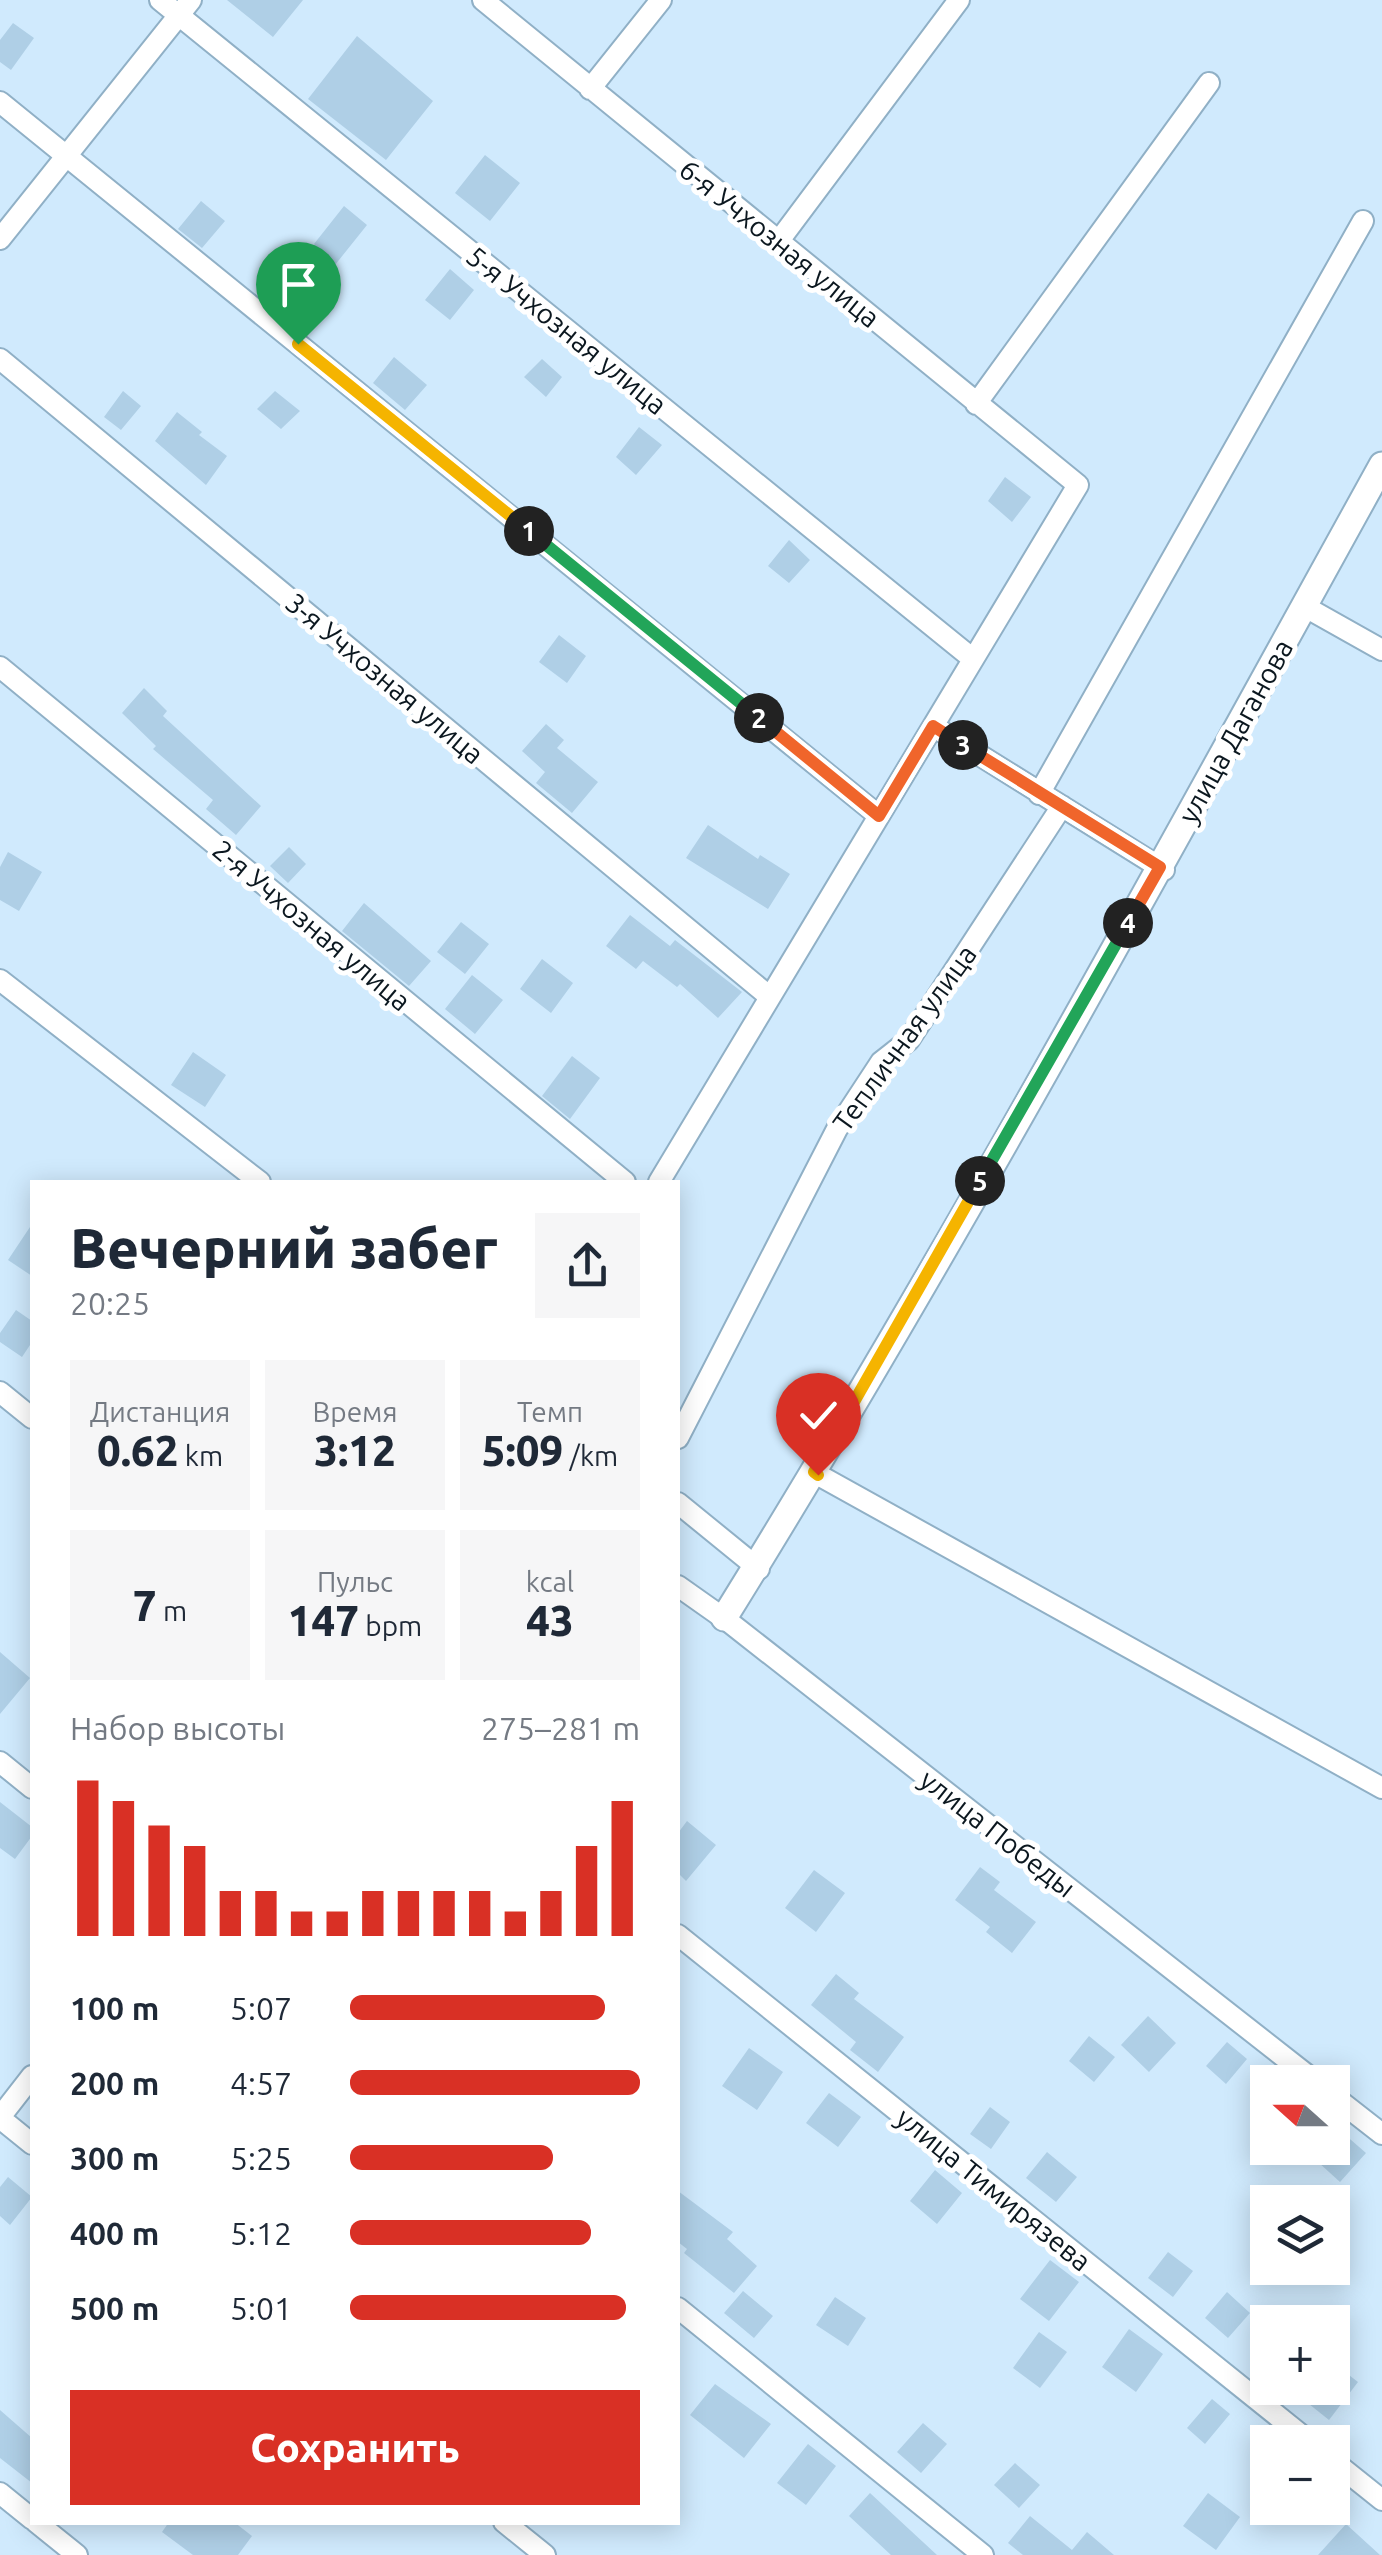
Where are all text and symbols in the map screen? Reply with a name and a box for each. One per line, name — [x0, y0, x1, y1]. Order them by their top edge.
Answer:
street label: 6-я Учхозная улица — [674, 153, 886, 333]
street label: 5-я Учхозная улица — [461, 240, 673, 420]
pin — [256, 242, 341, 345]
icon: arrive — [271, 257, 326, 312]
pin: 1 — [504, 506, 554, 556]
text: 1 — [521, 515, 537, 546]
street label: 3-я Учхозная улица — [280, 586, 490, 770]
street label: улица Даганова — [1172, 634, 1298, 828]
pin: 2 — [734, 693, 784, 743]
text: 2 — [751, 702, 767, 733]
pin: 3 — [938, 720, 988, 770]
text: 3 — [955, 729, 971, 760]
street label: 2-я Учхозная улица — [207, 833, 417, 1017]
pin: 4 — [1103, 898, 1153, 948]
text: 4 — [1120, 907, 1136, 938]
street label: Тепличная улица — [826, 939, 982, 1137]
pin: 5 — [955, 1156, 1005, 1206]
text: 5 — [972, 1165, 988, 1196]
button: share — [535, 1213, 640, 1318]
text: Вечерний забег — [70, 1217, 497, 1278]
text: 20:25 — [70, 1285, 150, 1321]
pin — [776, 1373, 861, 1476]
icon: check — [791, 1388, 846, 1443]
text: Дистанция — [90, 1396, 230, 1427]
text: Время — [312, 1396, 398, 1427]
text: Темп — [517, 1396, 583, 1427]
text: 0.62 — [97, 1427, 178, 1474]
text: 3:12 — [314, 1427, 396, 1474]
text: 5:09 — [482, 1427, 563, 1474]
text: km — [178, 1440, 223, 1471]
text: /km — [563, 1440, 618, 1471]
text: Пульс — [317, 1566, 393, 1597]
text: kcal — [526, 1566, 574, 1597]
text: 7 — [133, 1582, 157, 1629]
text: m — [157, 1595, 187, 1626]
text: 147 — [288, 1597, 359, 1644]
text: 43 — [526, 1597, 574, 1644]
text: bpm — [359, 1610, 422, 1641]
text: Набор высоты — [70, 1710, 285, 1746]
text: 275–281 m — [481, 1710, 640, 1746]
street label: улица Победы — [914, 1763, 1082, 1903]
text: 100 m — [70, 1990, 159, 2026]
text: 5:07 — [230, 1990, 292, 2026]
text: 200 m — [70, 2065, 159, 2101]
text: 4:57 — [230, 2065, 292, 2101]
north arrow — [1250, 2065, 1350, 2165]
map controls — [1250, 2065, 1350, 2525]
street label: улица Тимирязева — [891, 2101, 1097, 2277]
text: 300 m — [70, 2140, 159, 2176]
text: 5:25 — [230, 2140, 292, 2176]
button: layers — [1250, 2185, 1350, 2285]
text: 400 m — [70, 2215, 159, 2251]
text: 5:12 — [230, 2215, 292, 2251]
text: 500 m — [70, 2290, 159, 2326]
text: 5:01 — [230, 2290, 292, 2326]
button: + — [1250, 2305, 1350, 2405]
button: Сохранить — [70, 2390, 640, 2505]
button: − — [1250, 2425, 1350, 2525]

